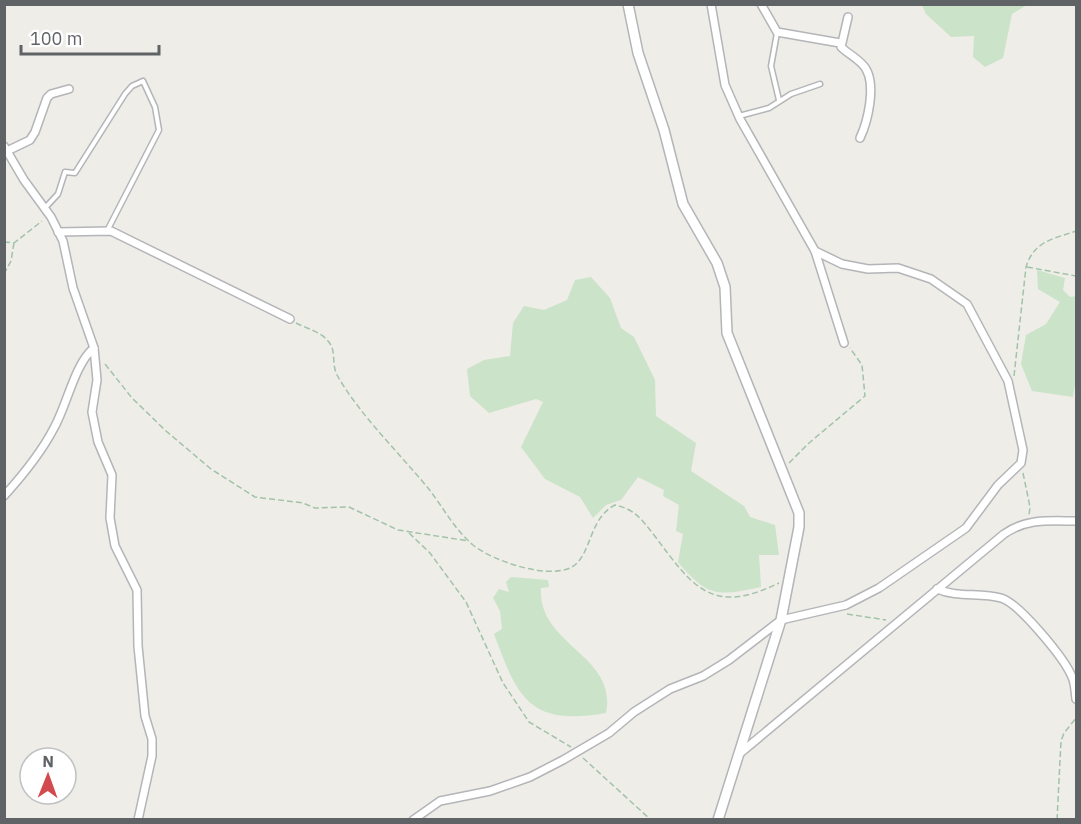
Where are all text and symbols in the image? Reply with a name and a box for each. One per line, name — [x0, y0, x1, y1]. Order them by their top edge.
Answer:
scale bar — [21, 18, 159, 56]
text: 100 m — [30, 27, 82, 50]
north arrow — [18, 746, 78, 806]
text: N — [42, 751, 54, 771]

